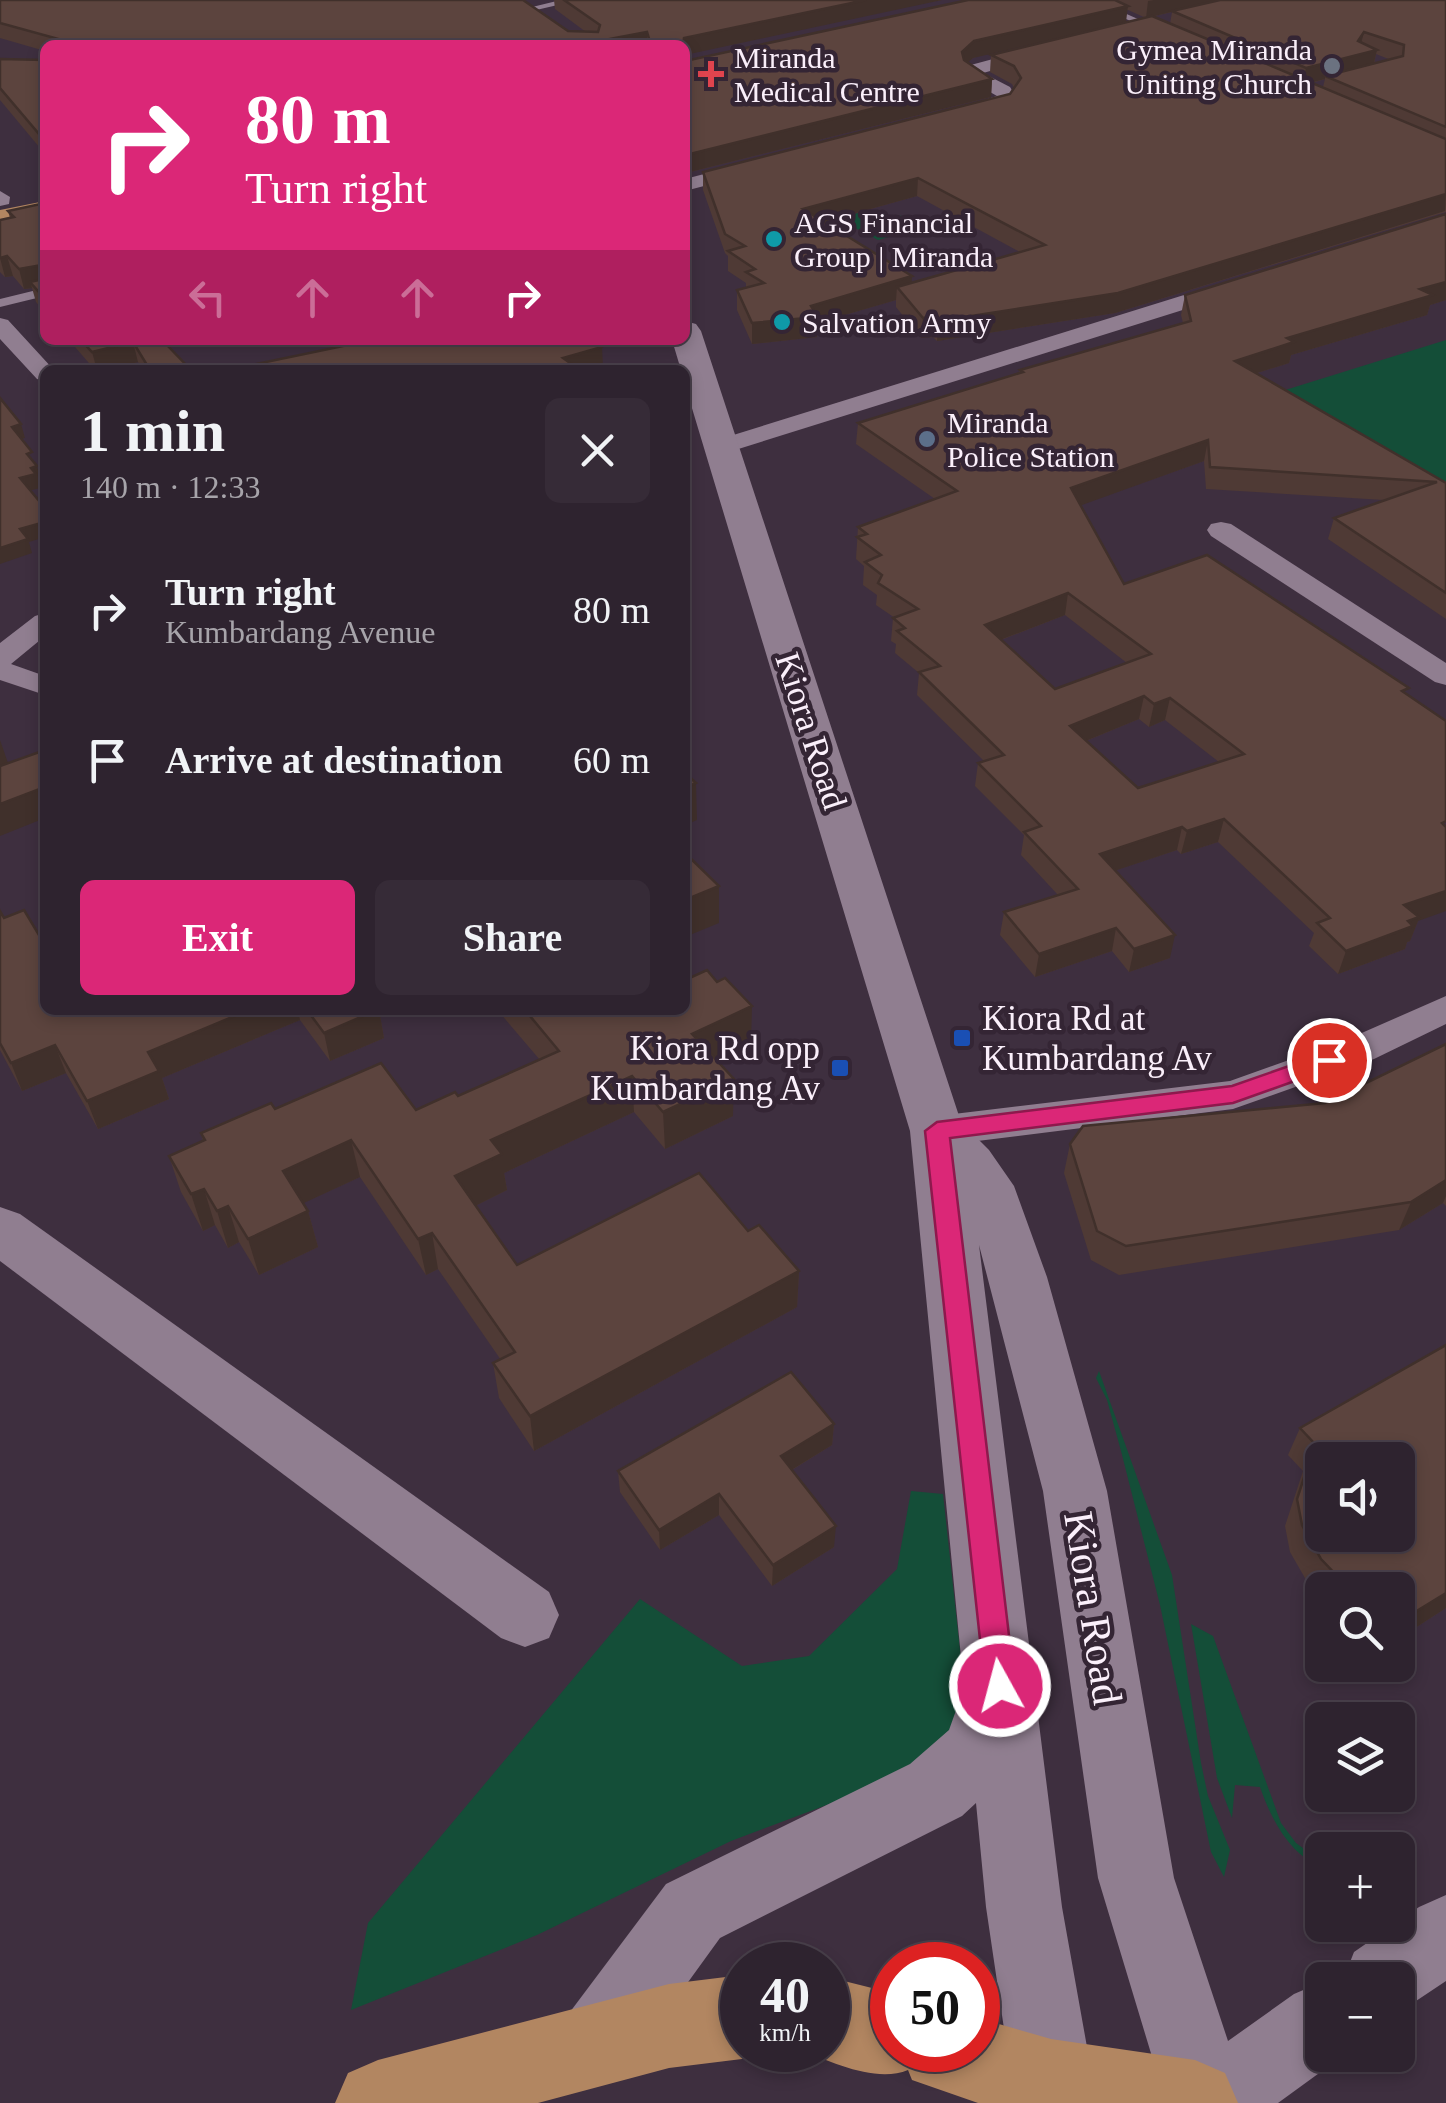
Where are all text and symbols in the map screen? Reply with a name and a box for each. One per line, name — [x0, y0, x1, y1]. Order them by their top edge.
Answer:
place label: Gymea Miranda Uniting Church — [1116, 33, 1312, 100]
place label: Miranda Medical Centre — [734, 41, 920, 108]
marker: Gymea Miranda Uniting Church — [1321, 55, 1343, 77]
marker: Miranda Medical Centre — [698, 61, 724, 87]
icon: right — [80, 80, 210, 210]
text: 80 m — [245, 81, 391, 158]
text: Turn right — [245, 163, 427, 213]
place label: AGS Financial Group | Miranda — [794, 206, 993, 273]
marker: AGS Financial Group | Miranda — [763, 228, 785, 250]
icon: left — [180, 270, 235, 325]
icon: ahead — [285, 270, 340, 325]
icon: ahead — [390, 270, 445, 325]
icon: right — [495, 270, 550, 325]
place label: Salvation Army — [802, 306, 991, 339]
marker: Salvation Army — [771, 311, 793, 333]
text: 1 min — [80, 398, 225, 464]
button: close — [545, 398, 650, 503]
place label: Miranda Police Station — [947, 406, 1115, 473]
marker: Miranda Police Station — [916, 428, 938, 450]
text: 140 m · 12:33 — [80, 469, 260, 505]
text: Turn right — [165, 571, 336, 613]
icon: right — [80, 583, 135, 638]
text: 80 m — [573, 589, 650, 631]
text: Kumbardang Avenue — [165, 614, 435, 650]
street label: Kiora Road — [767, 648, 855, 815]
icon: arrive — [80, 733, 135, 788]
text: Arrive at destination — [165, 739, 503, 781]
text: 60 m — [573, 739, 650, 781]
button: Exit — [80, 880, 355, 995]
button: Share — [375, 880, 650, 995]
place label: Kiora Rd at Kumbardang Av — [982, 999, 1212, 1078]
pin — [1287, 1018, 1372, 1103]
marker: Kiora Rd at Kumbardang Av — [951, 1027, 973, 1049]
place label: Kiora Rd opp Kumbardang Av — [590, 1029, 820, 1108]
icon: arrive — [1302, 1033, 1357, 1088]
marker: Kiora Rd opp Kumbardang Av — [829, 1057, 851, 1079]
map controls — [1305, 1442, 1415, 2072]
button: sound — [1305, 1442, 1415, 1552]
street label: Kiora Road — [1055, 1508, 1131, 1708]
button: search — [1305, 1572, 1415, 1682]
position arrow — [948, 1634, 1052, 1738]
button: layers — [1305, 1702, 1415, 1812]
button: + — [1305, 1832, 1415, 1942]
speed limit sign: 50 — [870, 1942, 1000, 2072]
button: − — [1305, 1962, 1415, 2072]
text: 40 — [760, 1967, 810, 2023]
text: km/h — [759, 2019, 811, 2046]

